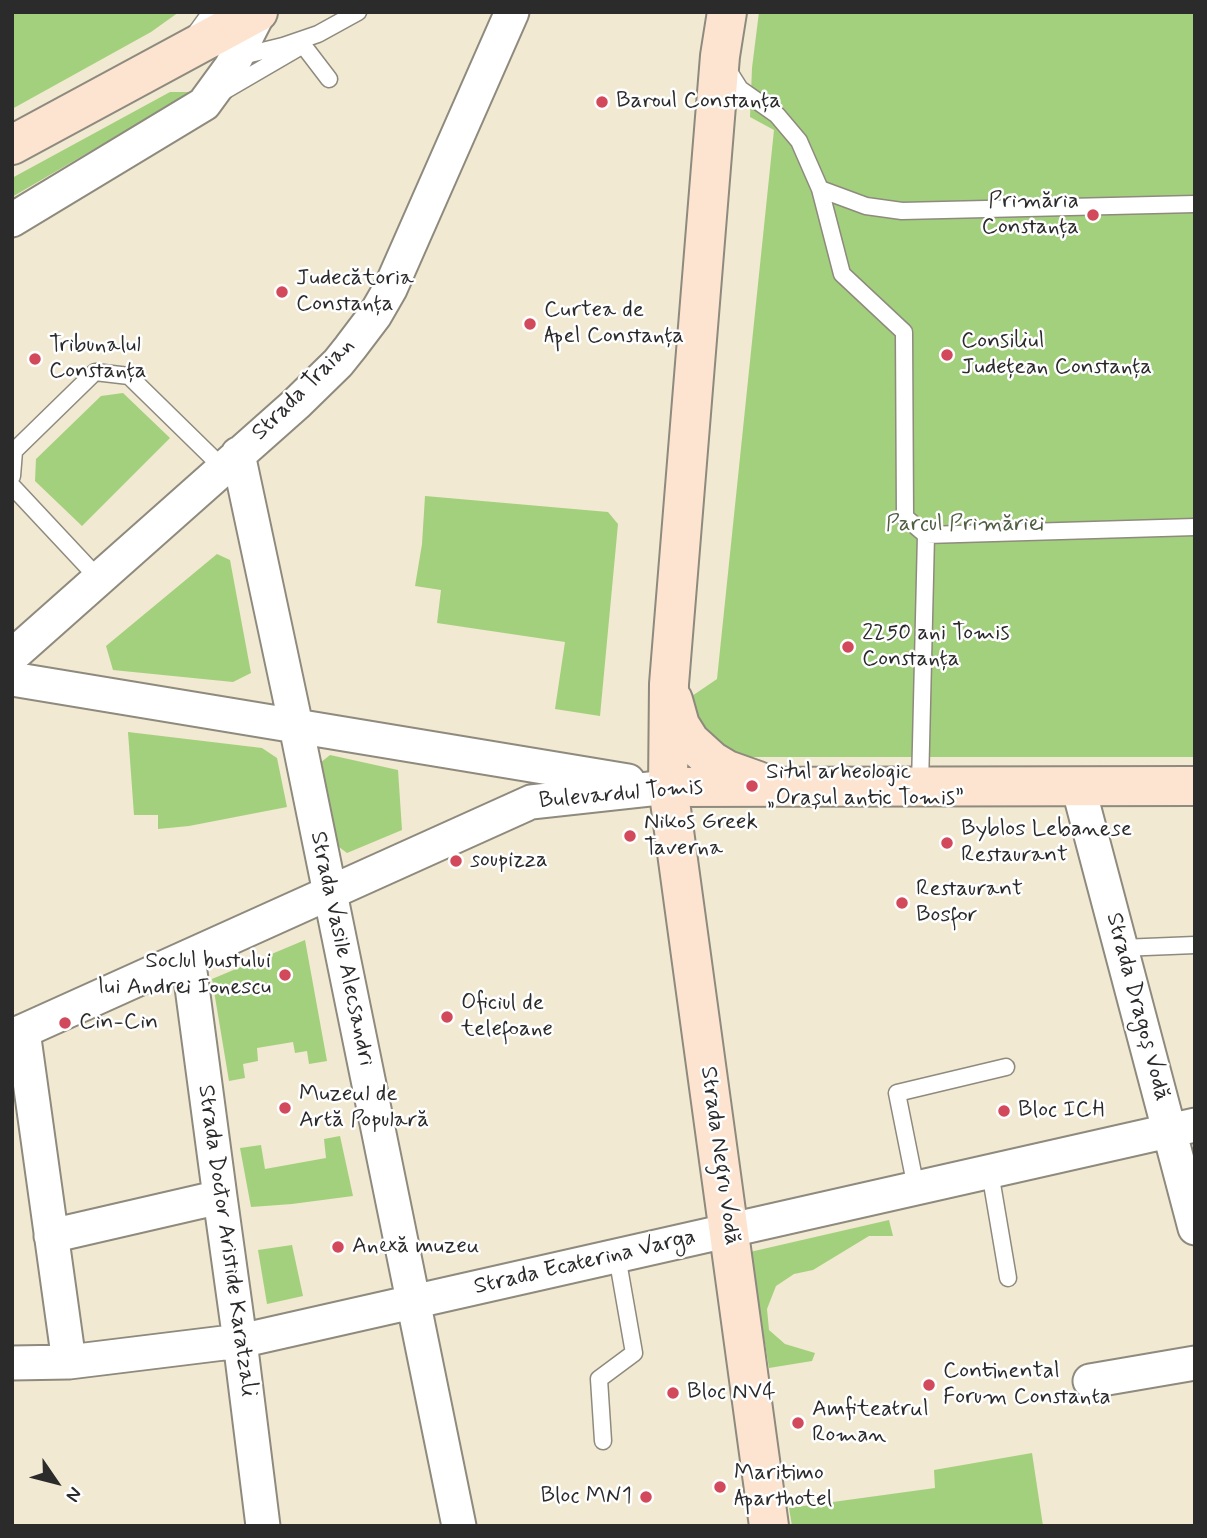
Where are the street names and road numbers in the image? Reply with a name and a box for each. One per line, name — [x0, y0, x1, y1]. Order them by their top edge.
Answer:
street label: Strada Traian — [247, 333, 361, 447]
street label: Bulevardul Tomis — [538, 774, 704, 816]
street label: Strada Vasile Alecsandri — [303, 829, 379, 1069]
street label: Strada Dragoș Vodă — [1099, 910, 1175, 1104]
street label: Strada Negru Vodă — [693, 1065, 745, 1247]
street label: Strada Doctor Aristide Karatzali — [190, 1083, 262, 1399]
street label: Strada Ecaterina Varga — [472, 1224, 698, 1302]

